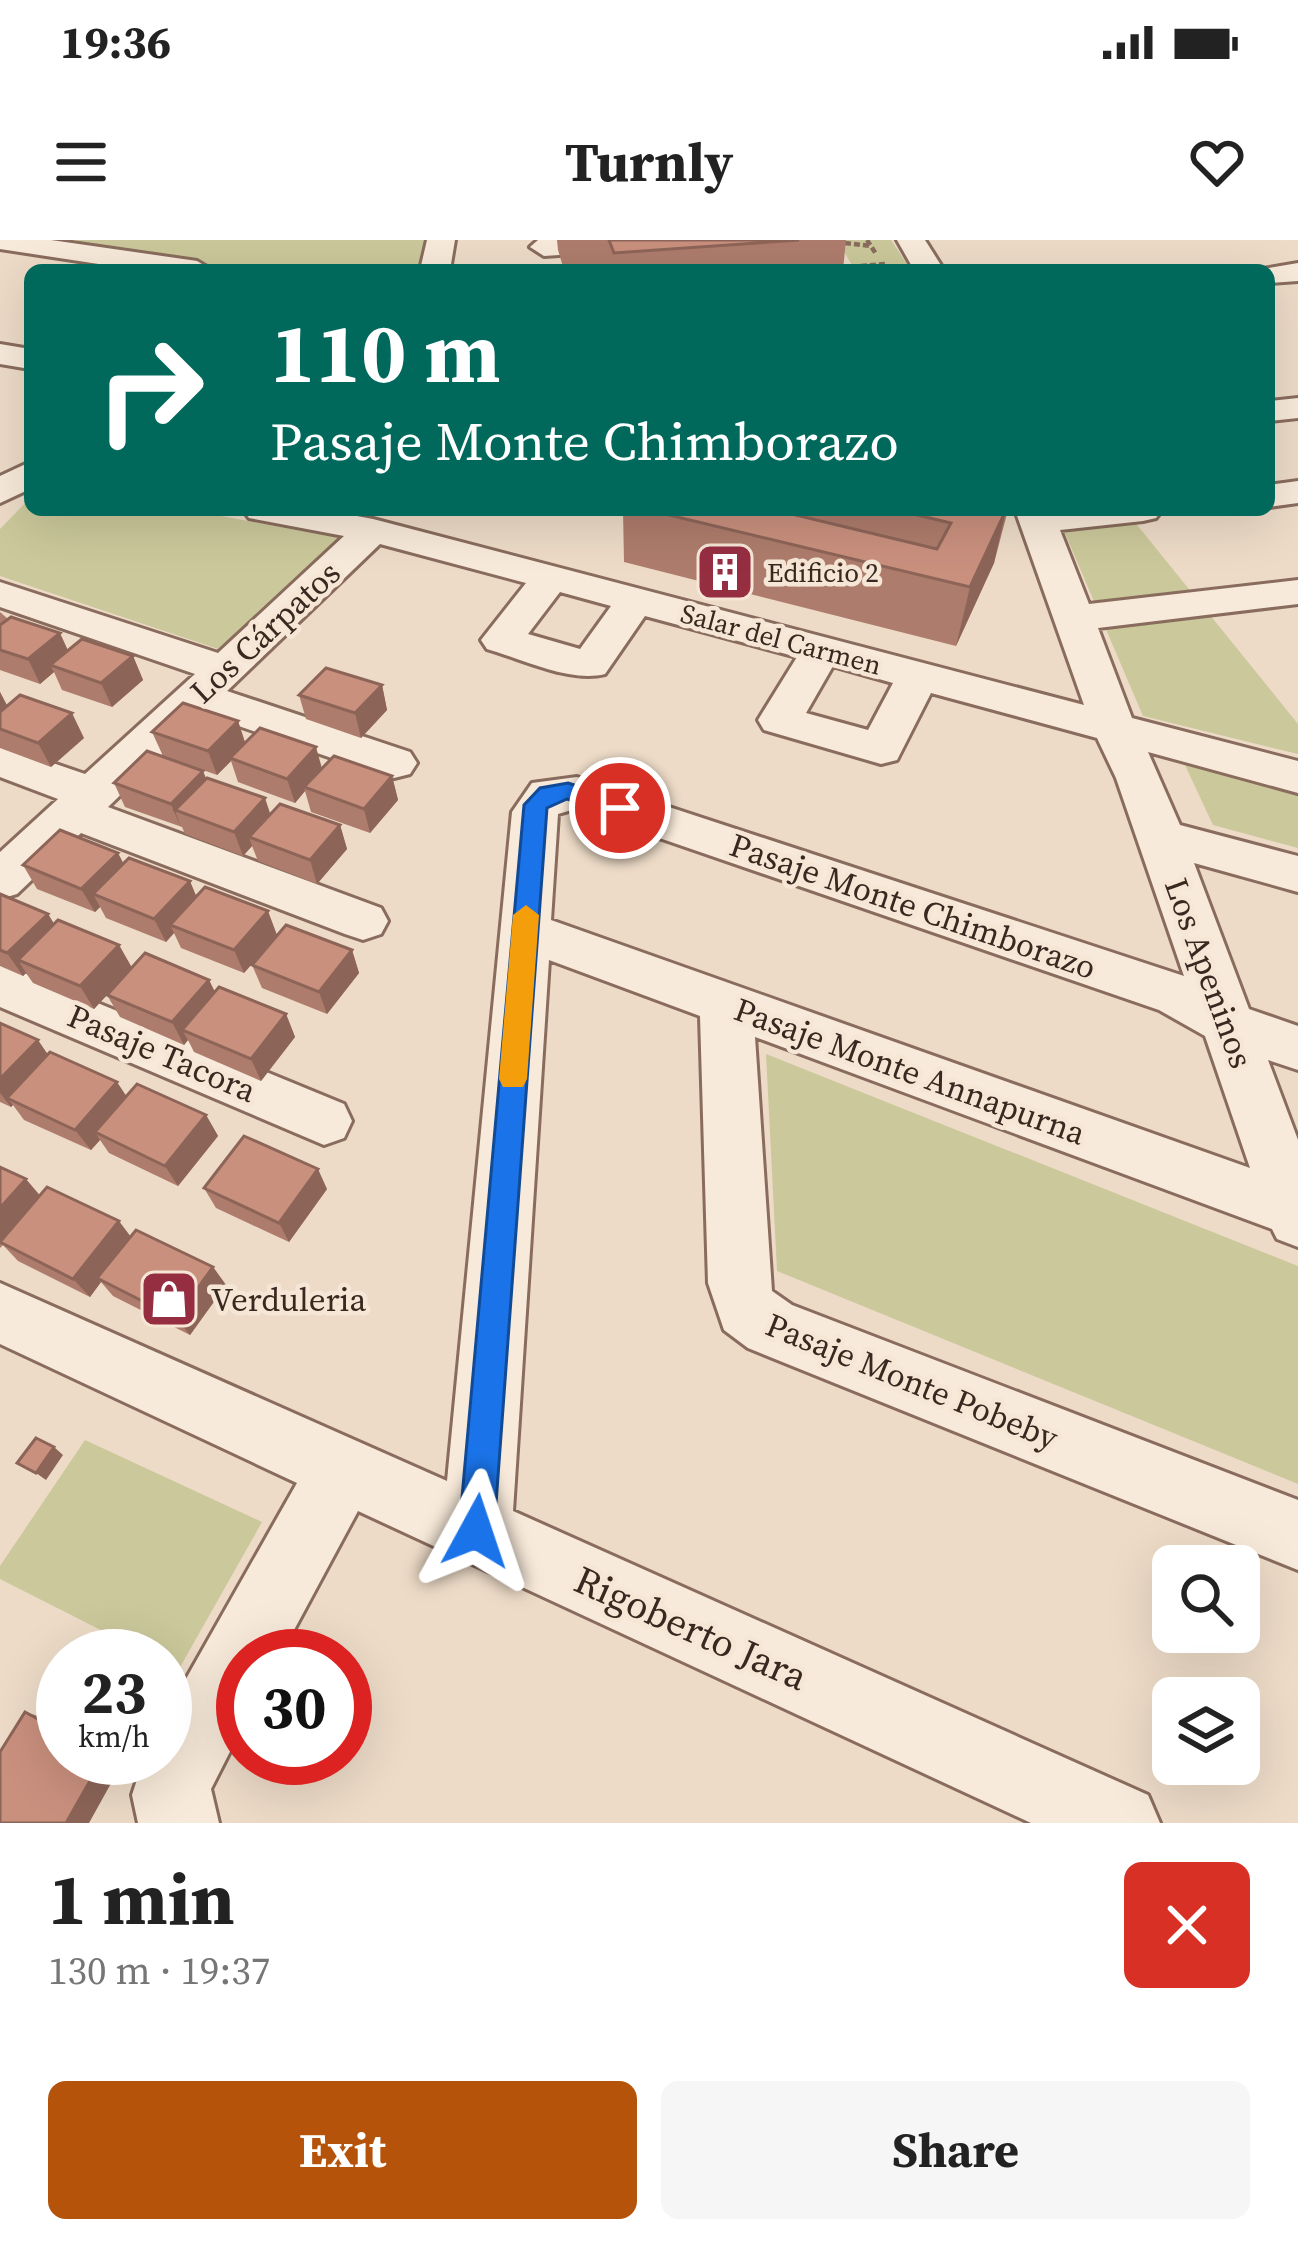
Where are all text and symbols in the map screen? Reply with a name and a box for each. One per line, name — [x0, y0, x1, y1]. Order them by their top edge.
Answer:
text: 19:36 — [60, 11, 171, 73]
text: Turnly — [565, 125, 733, 199]
icon: menu — [48, 129, 114, 195]
icon: heart — [1184, 129, 1250, 195]
text: 110 m — [270, 295, 501, 410]
icon: right — [72, 312, 228, 468]
text: Pasaje Monte Chimborazo — [270, 404, 899, 478]
building icon: Edificio 2 — [694, 541, 756, 603]
street label: Los Cárpatos — [180, 551, 350, 713]
place label: Edificio 2 — [767, 554, 879, 591]
street label: Salar del Carmen — [677, 594, 885, 684]
pin — [569, 757, 671, 859]
icon: arrive — [587, 775, 653, 841]
street label: Pasaje Monte Chimborazo — [724, 822, 1102, 990]
street label: Los Apeninos — [1154, 872, 1264, 1074]
street label: Pasaje Monte Annapurna — [728, 987, 1092, 1156]
street label: Pasaje Tacora — [61, 993, 263, 1113]
shop icon: Verduleria — [138, 1268, 200, 1330]
place label: Verduleria — [211, 1277, 366, 1322]
street label: Pasaje Monte Pobeby — [759, 1302, 1065, 1460]
position arrow — [413, 1468, 539, 1594]
map controls — [1152, 1545, 1260, 1785]
button: search — [1152, 1545, 1260, 1653]
street label: Rigoberto Jara — [566, 1553, 816, 1703]
speed limit sign: 30 — [216, 1629, 372, 1785]
text: 23 — [81, 1651, 147, 1733]
button: layers — [1152, 1677, 1260, 1785]
text: km/h — [78, 1716, 150, 1757]
text: 1 min — [48, 1849, 235, 1948]
button: close — [1124, 1862, 1250, 1988]
text: 130 m · 19:37 — [48, 1944, 270, 1997]
button: Exit — [48, 2081, 637, 2219]
button: Share — [661, 2081, 1250, 2219]

